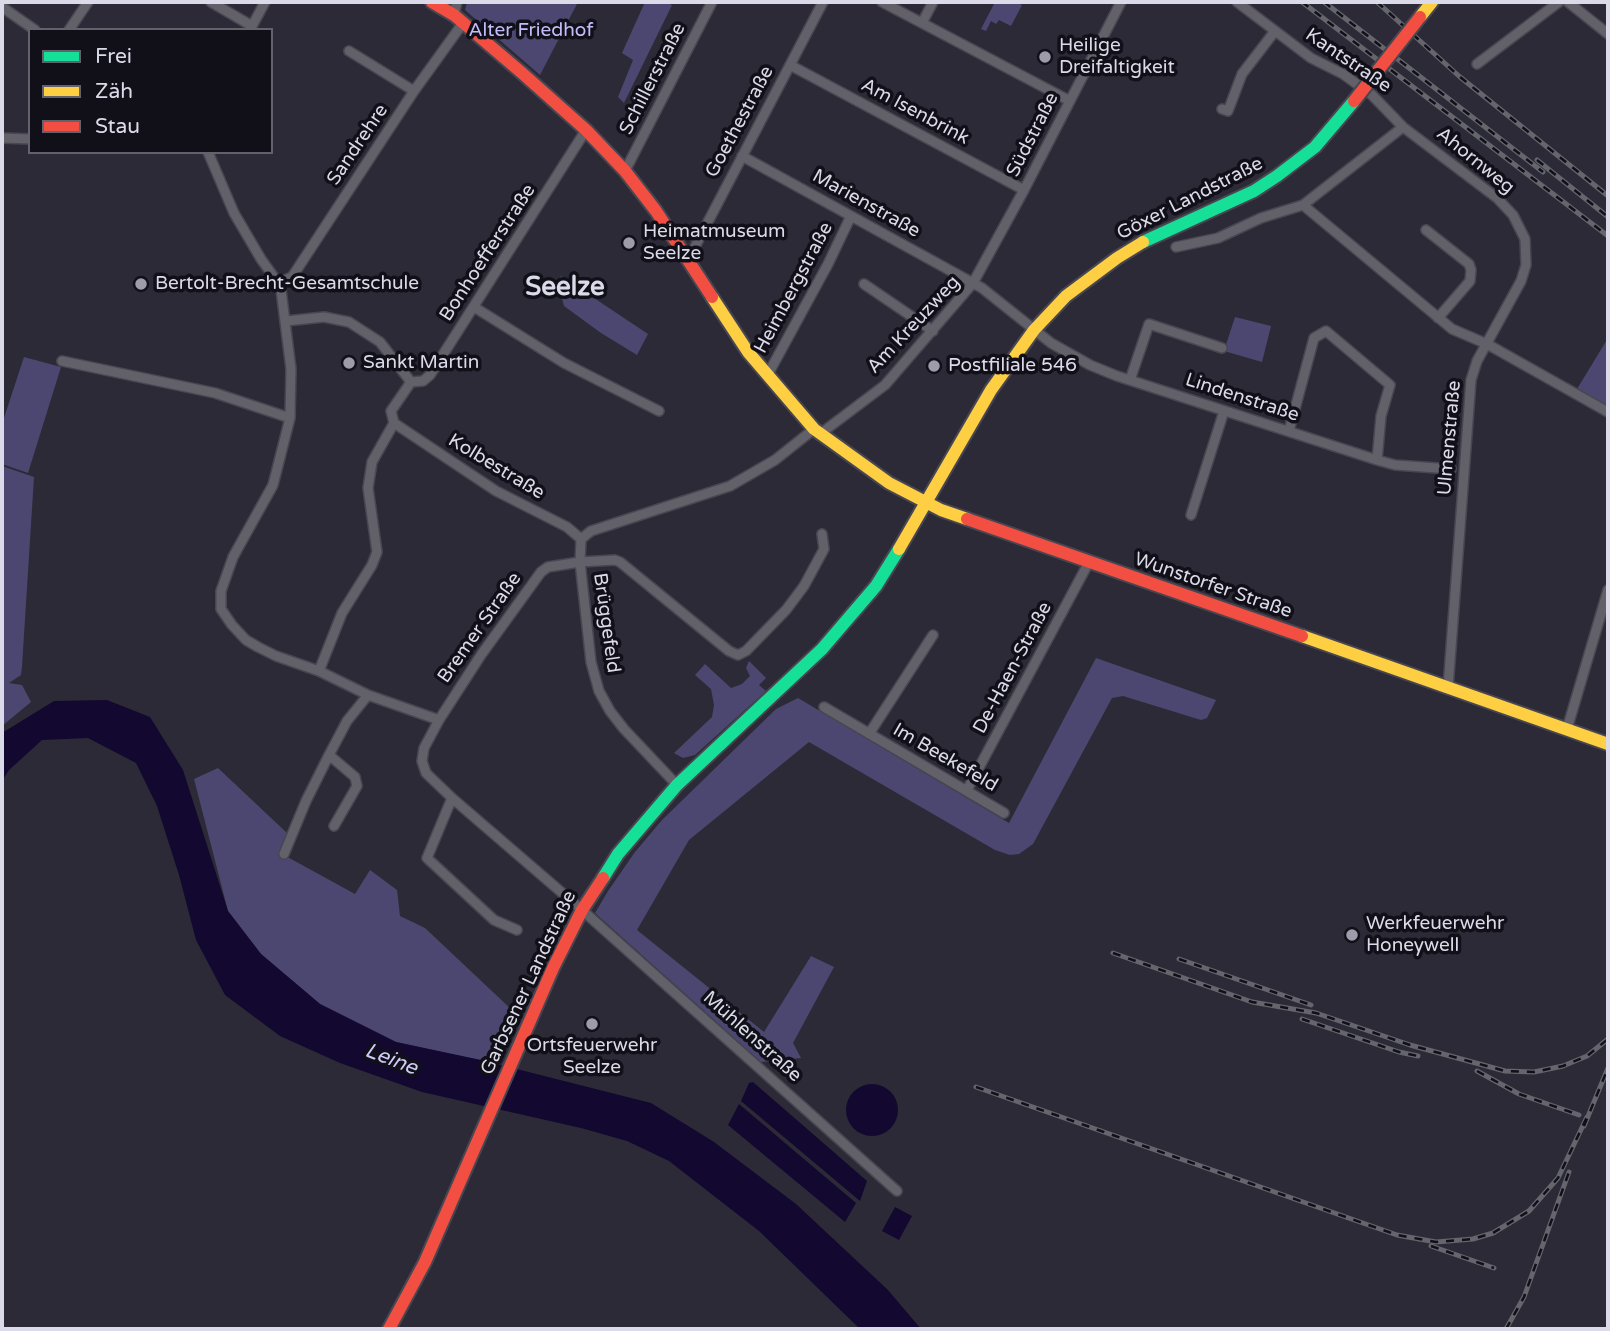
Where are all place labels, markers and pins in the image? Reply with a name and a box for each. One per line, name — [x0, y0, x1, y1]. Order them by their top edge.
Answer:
place label: Heilige Dreifaltigkeit — [1059, 35, 1175, 79]
marker: Heilige Dreifaltigkeit — [1037, 49, 1053, 65]
place label: Heimatmuseum Seelze — [643, 221, 786, 265]
marker: Heimatmuseum Seelze — [621, 235, 637, 251]
place label: Bertolt-Brecht-Gesamtschule — [155, 273, 419, 295]
marker: Bertolt-Brecht-Gesamtschule — [133, 276, 149, 292]
place label: Sankt Martin — [363, 352, 479, 374]
marker: Sankt Martin — [341, 355, 357, 371]
place label: Postfiliale 546 — [948, 355, 1077, 377]
marker: Postfiliale 546 — [926, 358, 942, 374]
place label: Werkfeuerwehr Honeywell — [1366, 913, 1504, 957]
marker: Werkfeuerwehr Honeywell — [1344, 927, 1360, 943]
marker: Ortsfeuerwehr Seelze — [584, 1016, 600, 1032]
place label: Ortsfeuerwehr Seelze — [527, 1035, 657, 1079]

